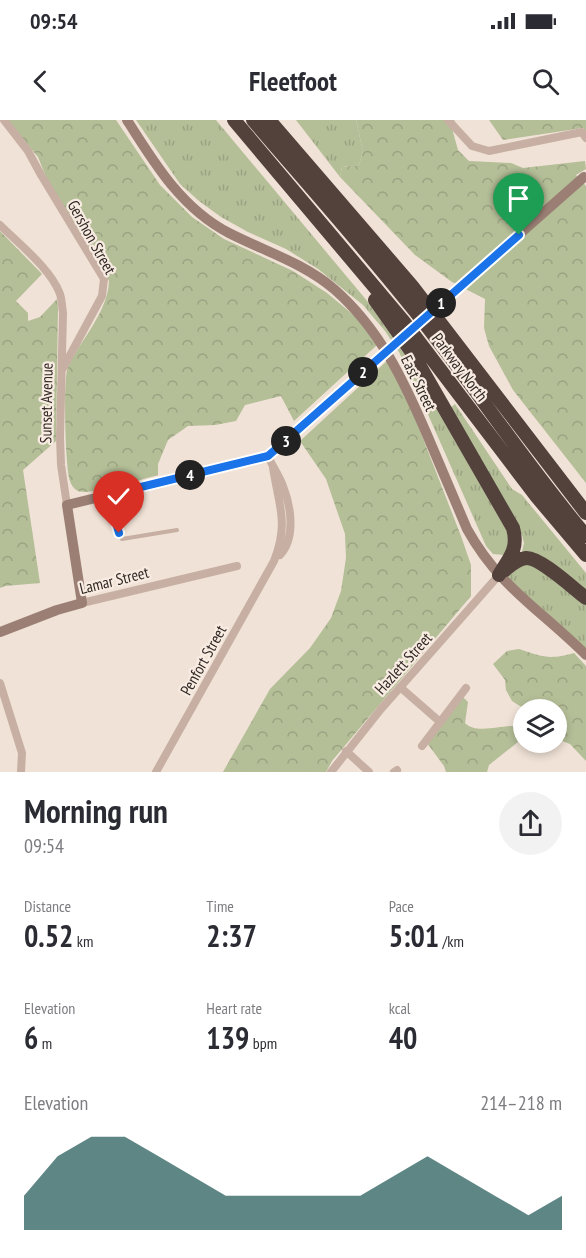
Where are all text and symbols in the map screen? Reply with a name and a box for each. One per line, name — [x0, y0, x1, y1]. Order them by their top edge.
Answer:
text: 09:54 — [30, 7, 78, 35]
text: Fleetfoot — [249, 64, 337, 98]
icon: back — [24, 65, 57, 98]
icon: search — [529, 65, 562, 98]
pin — [493, 173, 544, 235]
icon: arrive — [502, 182, 535, 215]
street label: Gershon Street — [63, 196, 121, 278]
pin: 1 — [426, 288, 456, 318]
text: 1 — [437, 293, 445, 313]
street label: Parkway North — [428, 329, 492, 405]
street label: East Street — [397, 352, 441, 415]
pin: 2 — [348, 357, 378, 387]
text: 2 — [359, 362, 367, 382]
street label: Sunset Avenue — [35, 363, 57, 443]
pin: 3 — [271, 426, 301, 456]
text: 3 — [282, 431, 290, 451]
pin: 4 — [175, 460, 205, 490]
text: 4 — [186, 465, 194, 485]
pin — [93, 471, 144, 533]
icon: check — [102, 480, 135, 513]
street label: Lamar Street — [77, 562, 151, 598]
street label: Penfort Street — [176, 621, 231, 699]
street label: Hazlett Street — [370, 627, 436, 698]
map controls — [513, 699, 567, 753]
button: layers — [513, 699, 567, 753]
text: Morning run — [24, 789, 168, 832]
button: share — [499, 792, 562, 855]
text: 09:54 — [24, 833, 64, 859]
text: Distance — [24, 896, 71, 916]
text: Time — [206, 896, 234, 916]
text: Pace — [389, 896, 414, 916]
text: 0.52 — [24, 916, 73, 955]
text: 2:37 — [206, 916, 257, 955]
text: 5:01 — [389, 916, 439, 955]
text: km — [73, 931, 93, 951]
text: /km — [439, 931, 464, 951]
text: Elevation — [24, 998, 75, 1018]
text: Heart rate — [206, 998, 262, 1018]
text: kcal — [389, 998, 411, 1018]
text: 6 — [24, 1018, 38, 1057]
text: 139 — [206, 1018, 249, 1057]
text: 40 — [389, 1018, 417, 1057]
text: m — [38, 1033, 52, 1053]
text: bpm — [249, 1033, 277, 1053]
text: Elevation — [24, 1090, 88, 1116]
text: 214–218 m — [480, 1090, 562, 1116]

